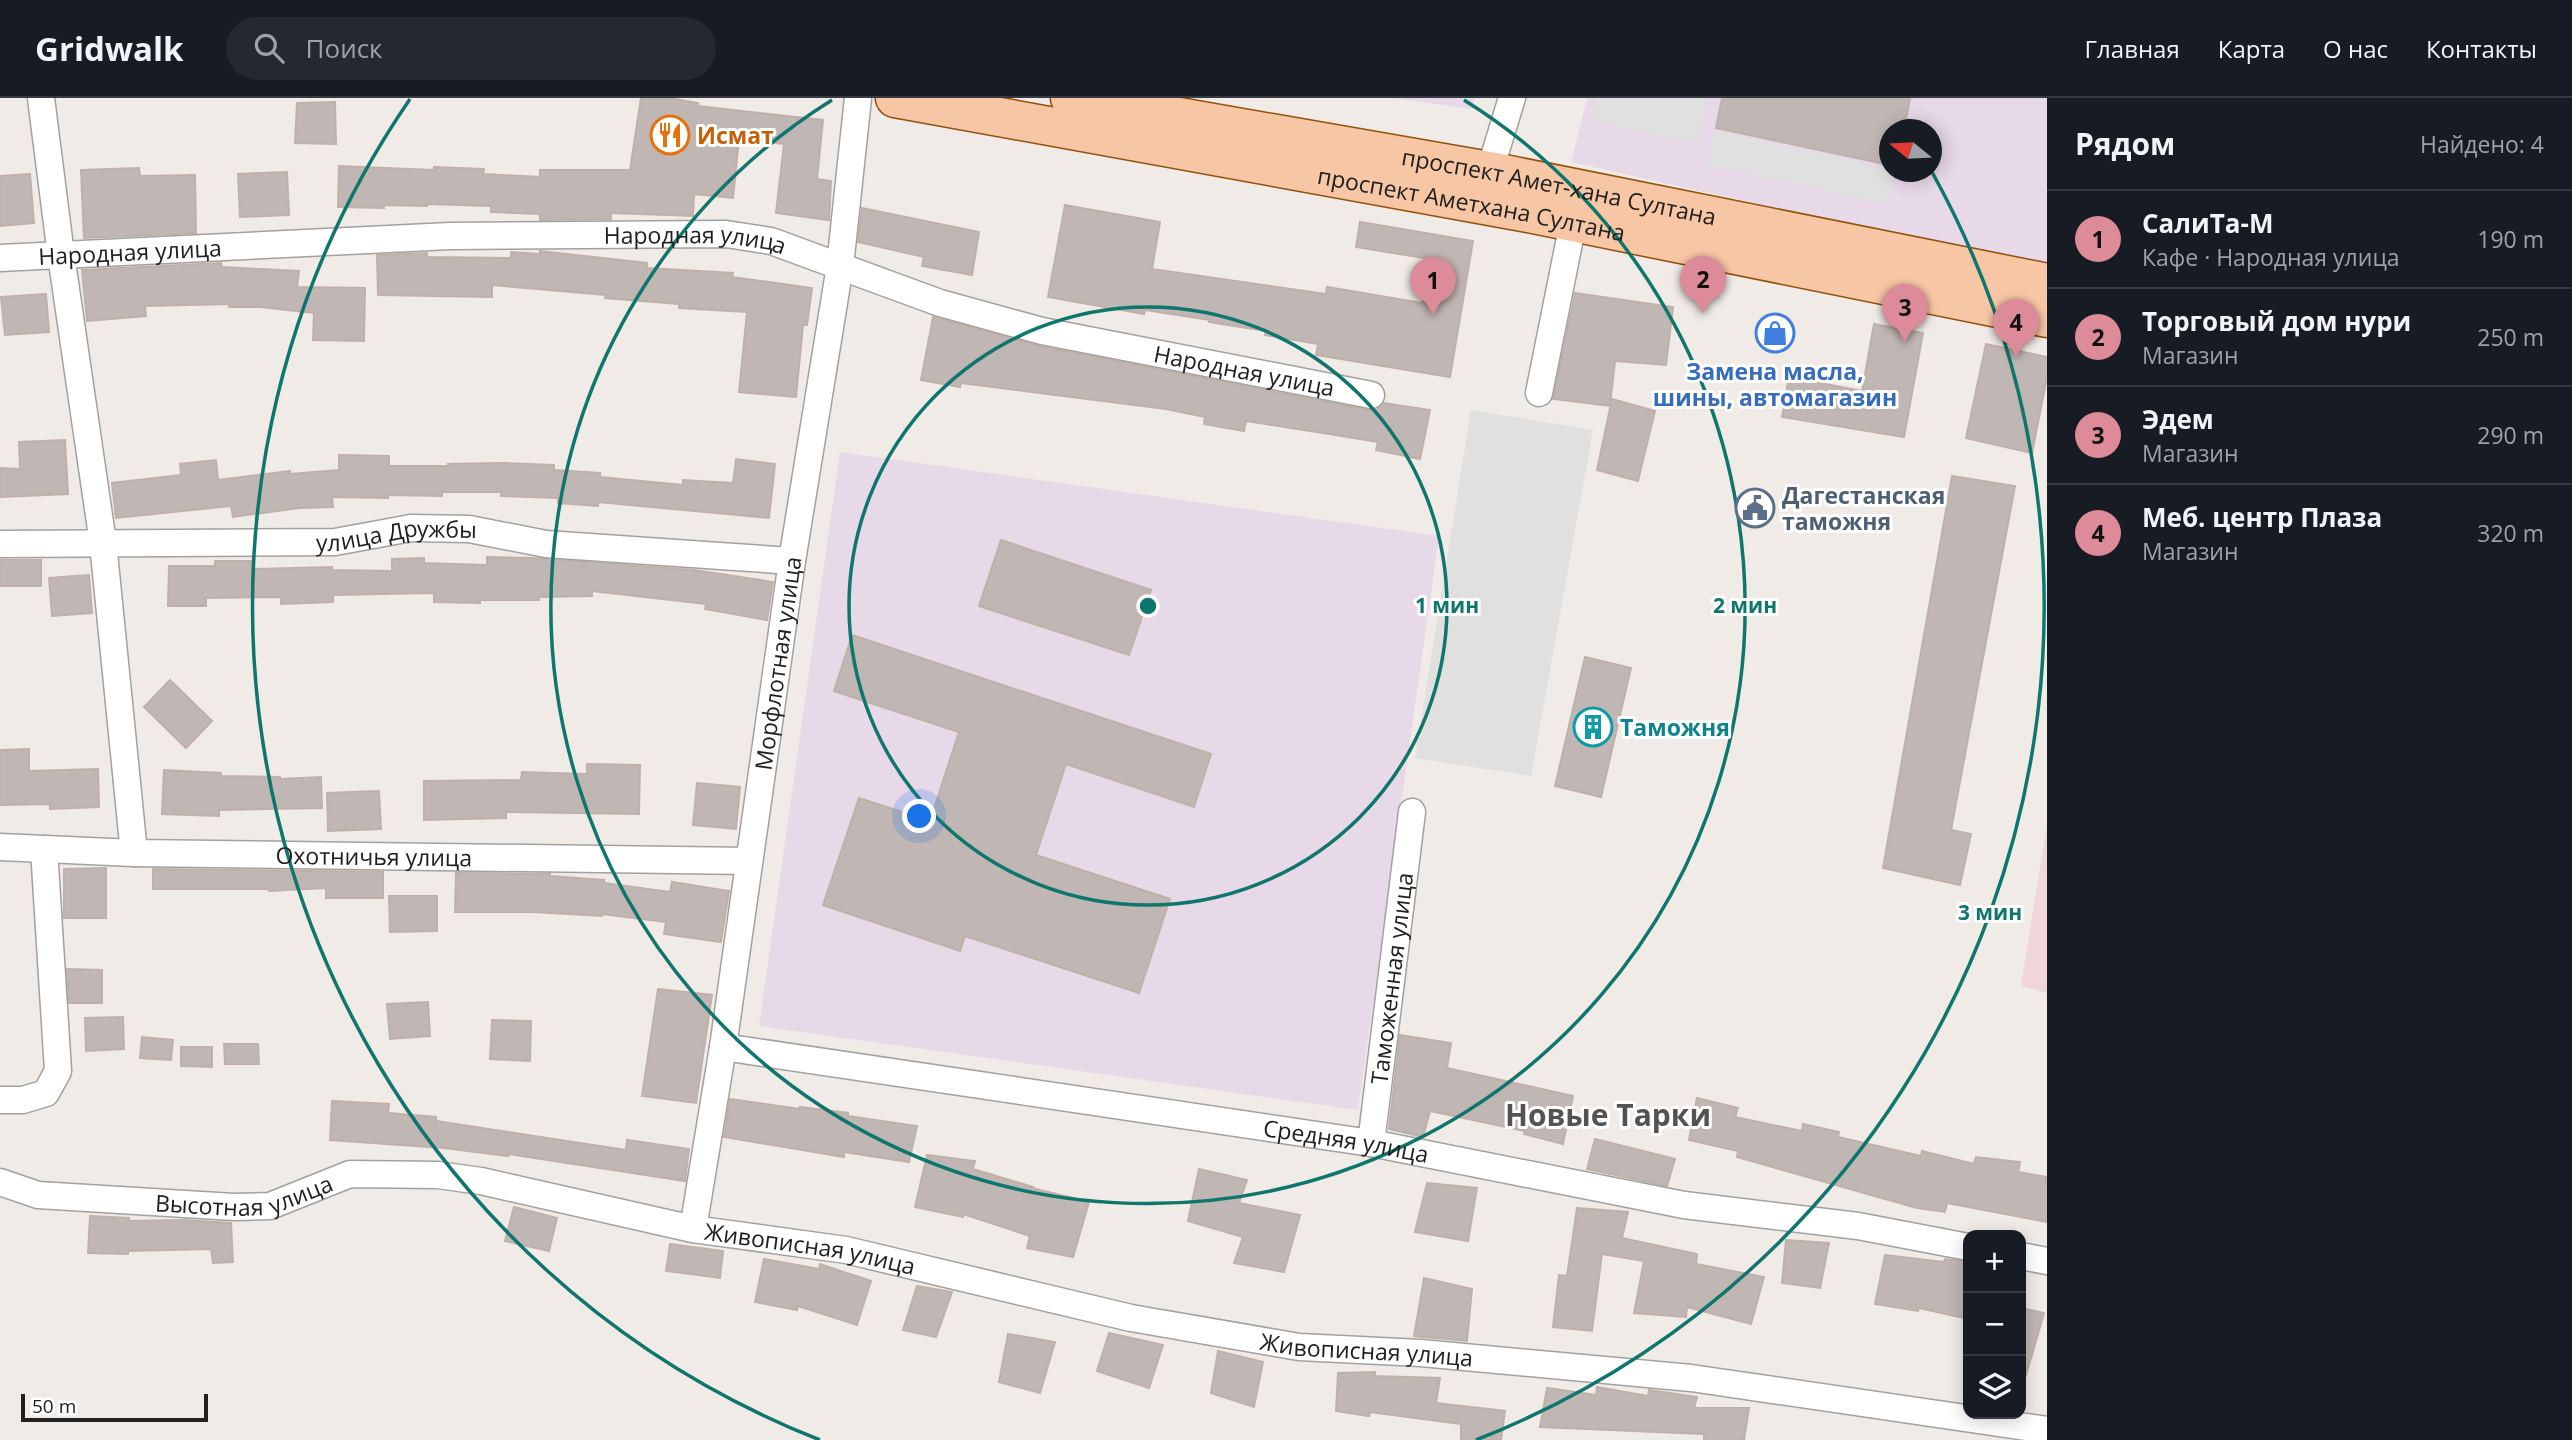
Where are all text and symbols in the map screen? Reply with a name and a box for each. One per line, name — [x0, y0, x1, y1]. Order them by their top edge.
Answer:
search box — [226, 17, 716, 80]
text: Gridwalk — [35, 26, 184, 71]
icon: search — [250, 29, 288, 67]
text: Поиск — [306, 30, 383, 66]
text: Главная — [2085, 32, 2180, 65]
text: Карта — [2218, 32, 2285, 65]
text: О нас — [2323, 32, 2388, 65]
text: Контакты — [2426, 32, 2537, 65]
restaurant icon: Исмат — [649, 114, 691, 156]
place label: Исмат — [697, 119, 774, 151]
north arrow — [1879, 119, 1942, 182]
text: Рядом — [2075, 123, 2175, 164]
text: Найдено: 4 — [2420, 128, 2544, 160]
street label: проспект Амет-хана Султана — [1399, 140, 1719, 232]
street label: проспект Аметхана Султана — [1315, 159, 1628, 248]
text: СалиТа-М — [2142, 205, 2273, 241]
street label: Народная улица — [604, 217, 791, 261]
text: 1 — [2091, 223, 2105, 255]
text: 190 m — [2477, 223, 2544, 255]
street label: Народная улица — [37, 231, 222, 272]
text: Кафе · Народная улица — [2142, 241, 2400, 273]
pin: 2 — [1680, 256, 1726, 314]
pin: 1 — [1410, 257, 1456, 315]
pin: 3 — [1882, 284, 1928, 342]
pin: 4 — [1993, 299, 2039, 357]
text: Торговый дом нури — [2142, 303, 2411, 339]
shop icon: Замена масла, шины, автомагазин — [1754, 312, 1796, 354]
text: 2 — [2091, 321, 2105, 353]
text: 250 m — [2477, 321, 2544, 353]
street label: Народная улица — [1151, 337, 1337, 404]
text: Магазин — [2142, 339, 2238, 371]
place label: Замена масла, шины, автомагазин — [1653, 355, 1897, 413]
text: Эдем — [2142, 401, 2214, 437]
text: 3 — [2091, 419, 2105, 451]
text: 290 m — [2477, 419, 2544, 451]
text: Магазин — [2142, 437, 2238, 469]
place label: Дагестанская таможня — [1782, 479, 1945, 537]
public building icon: Дагестанская таможня — [1734, 487, 1776, 529]
text: Меб. центр Плаза — [2142, 499, 2382, 535]
street label: улица Дружбы — [316, 511, 477, 558]
text: 4 — [2091, 517, 2105, 549]
text: 320 m — [2477, 517, 2544, 549]
text: Магазин — [2142, 535, 2238, 567]
street label: Морфлотная улица — [746, 554, 808, 772]
text: 1 мин — [1415, 591, 1479, 619]
text: 2 мин — [1713, 591, 1777, 619]
centre of rings — [1136, 594, 1160, 618]
building icon: Таможня — [1572, 706, 1614, 748]
place label: Таможня — [1620, 711, 1730, 743]
your location — [902, 799, 936, 833]
street label: Охотничья улица — [275, 839, 472, 873]
street label: Таможенная улица — [1362, 871, 1420, 1086]
text: 3 мин — [1958, 898, 2022, 926]
district label: Новые Тарки — [1505, 1094, 1711, 1135]
street label: Средняя улица — [1261, 1111, 1432, 1170]
street label: Высотная улица — [154, 1167, 337, 1223]
street label: Живописная улица — [702, 1215, 919, 1282]
map controls — [1963, 1230, 2026, 1419]
button: + — [1963, 1230, 2026, 1293]
button: − — [1963, 1293, 2026, 1356]
street label: Живописная улица — [1258, 1325, 1474, 1374]
button: layers — [1963, 1356, 2026, 1419]
scale bar — [21, 1391, 208, 1423]
text: 50 m — [32, 1393, 76, 1419]

